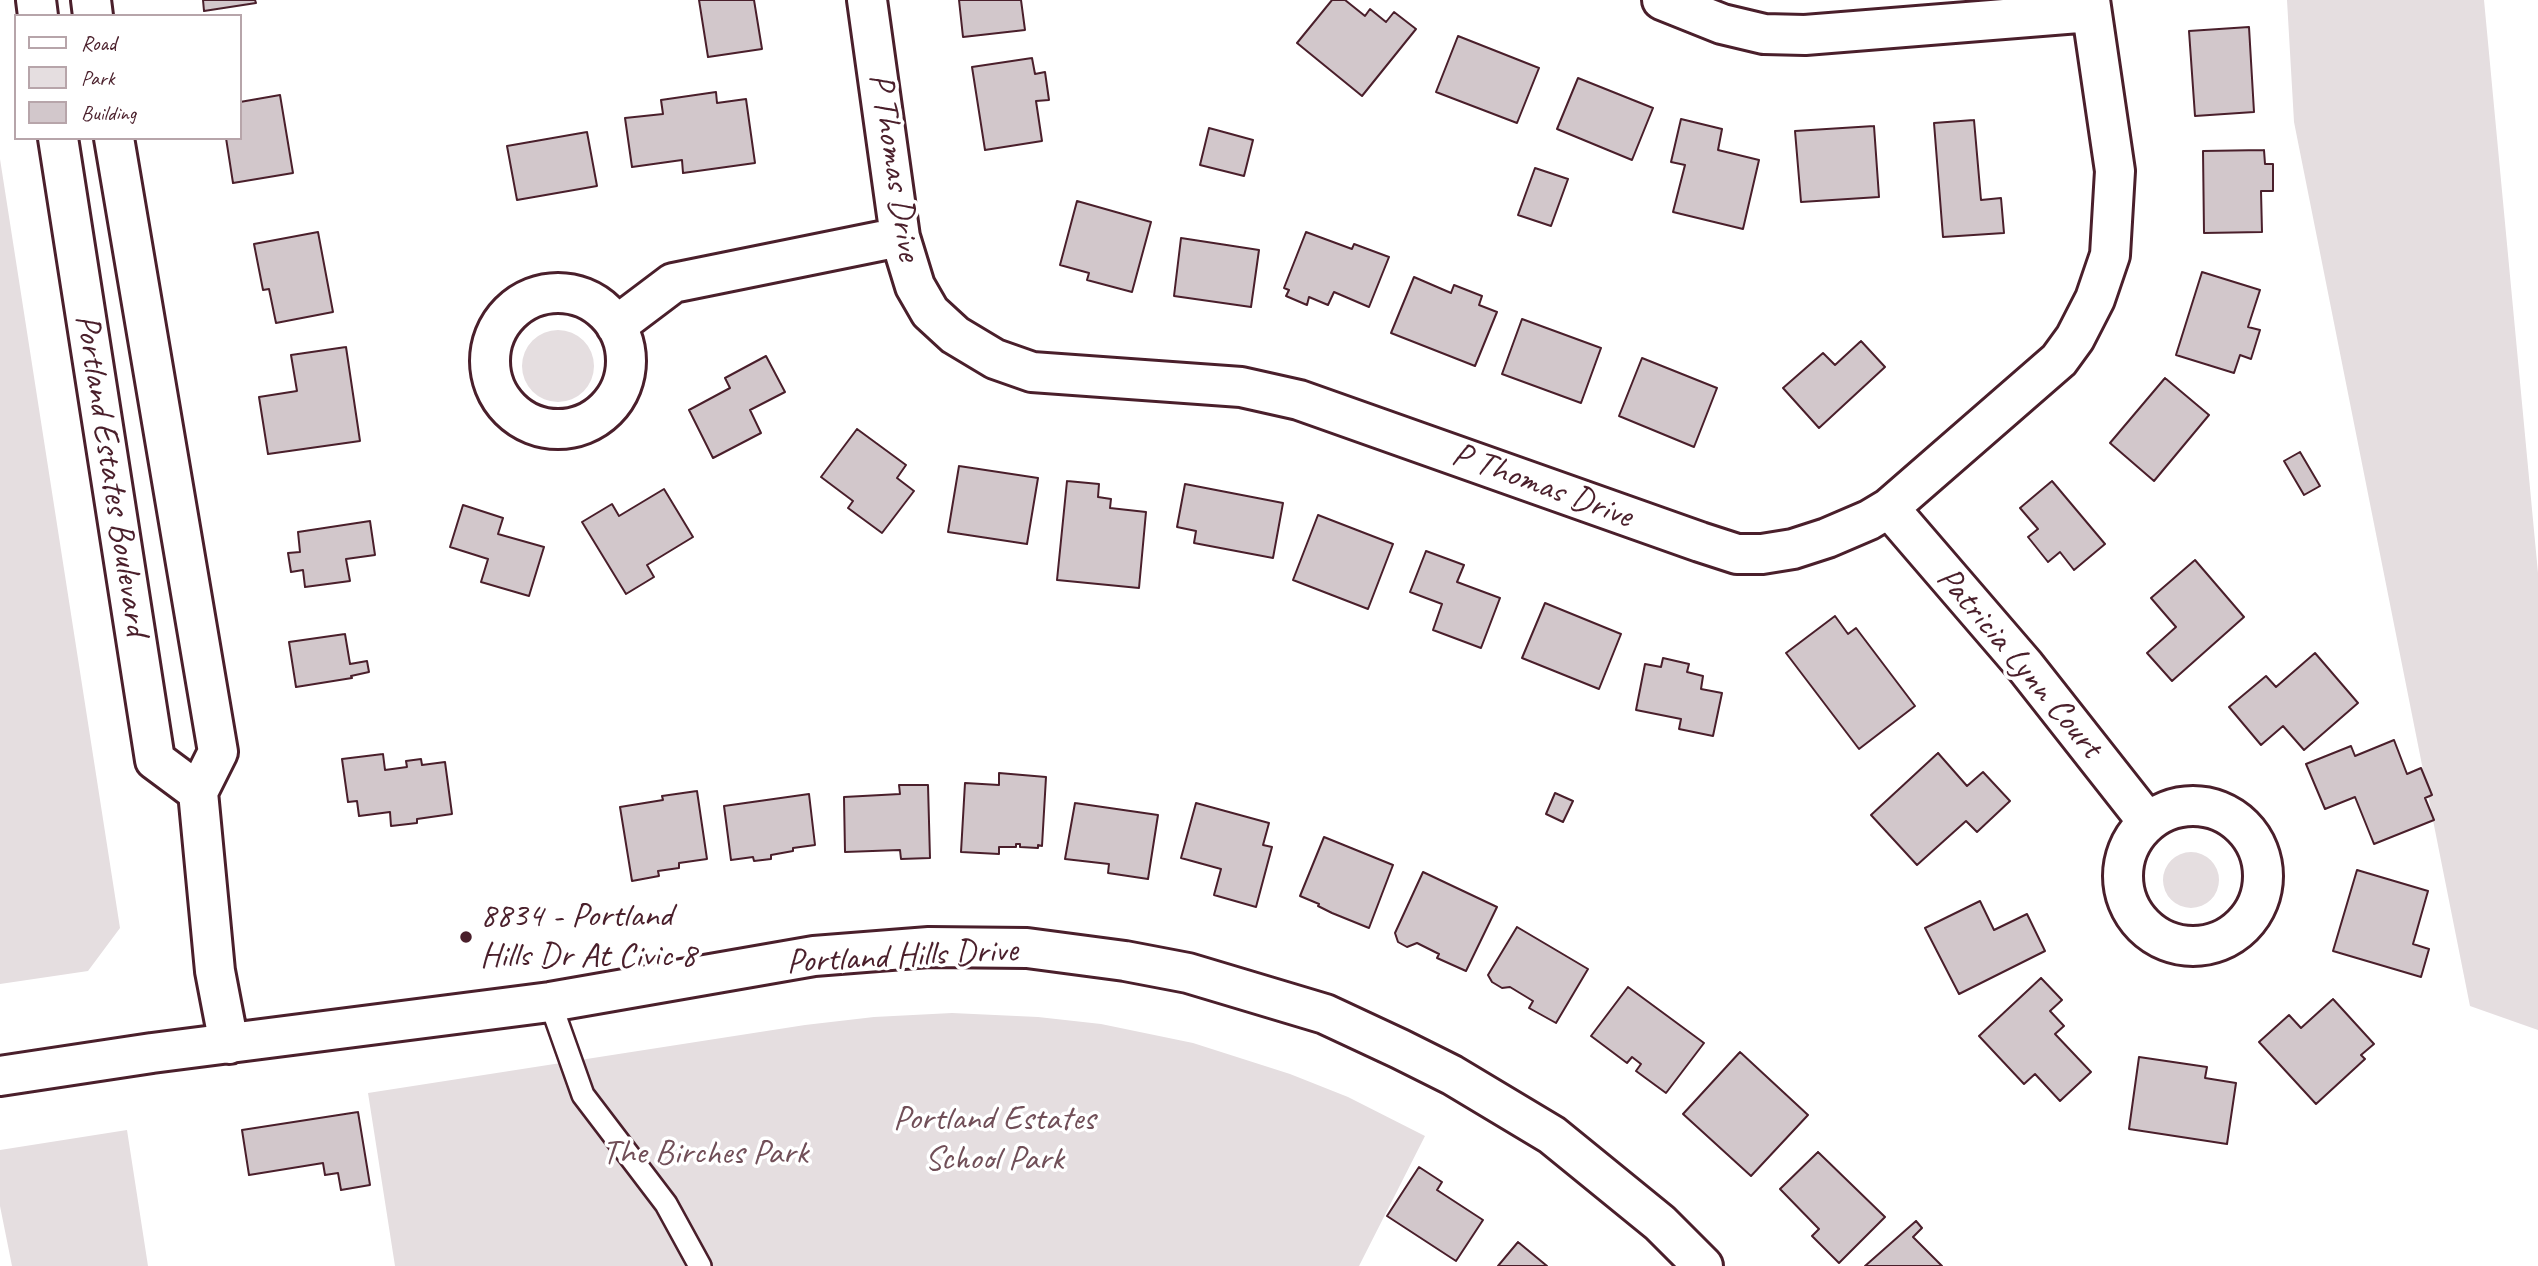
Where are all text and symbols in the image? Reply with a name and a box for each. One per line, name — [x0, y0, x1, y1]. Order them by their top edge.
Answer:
legend — [14, 14, 242, 140]
text: Road — [81, 30, 116, 56]
text: Park — [81, 65, 114, 91]
street label: P Thomas Drive — [858, 70, 930, 264]
text: Building — [81, 100, 136, 126]
street label: Portland Estates Boulevard — [65, 312, 157, 638]
street label: P Thomas Drive — [1446, 434, 1638, 538]
street label: Patricia Lynn Court — [1927, 559, 2111, 767]
place label: 8834 - Portland Hills Dr At Civic 8 — [480, 896, 696, 978]
marker: 8834 - Portland Hills Dr At Civic 8 — [458, 929, 474, 945]
street label: Portland Hills Drive — [785, 930, 1019, 984]
park label: Portland Estates School Park — [893, 1099, 1095, 1181]
park label: The Birches Park — [602, 1133, 808, 1175]

